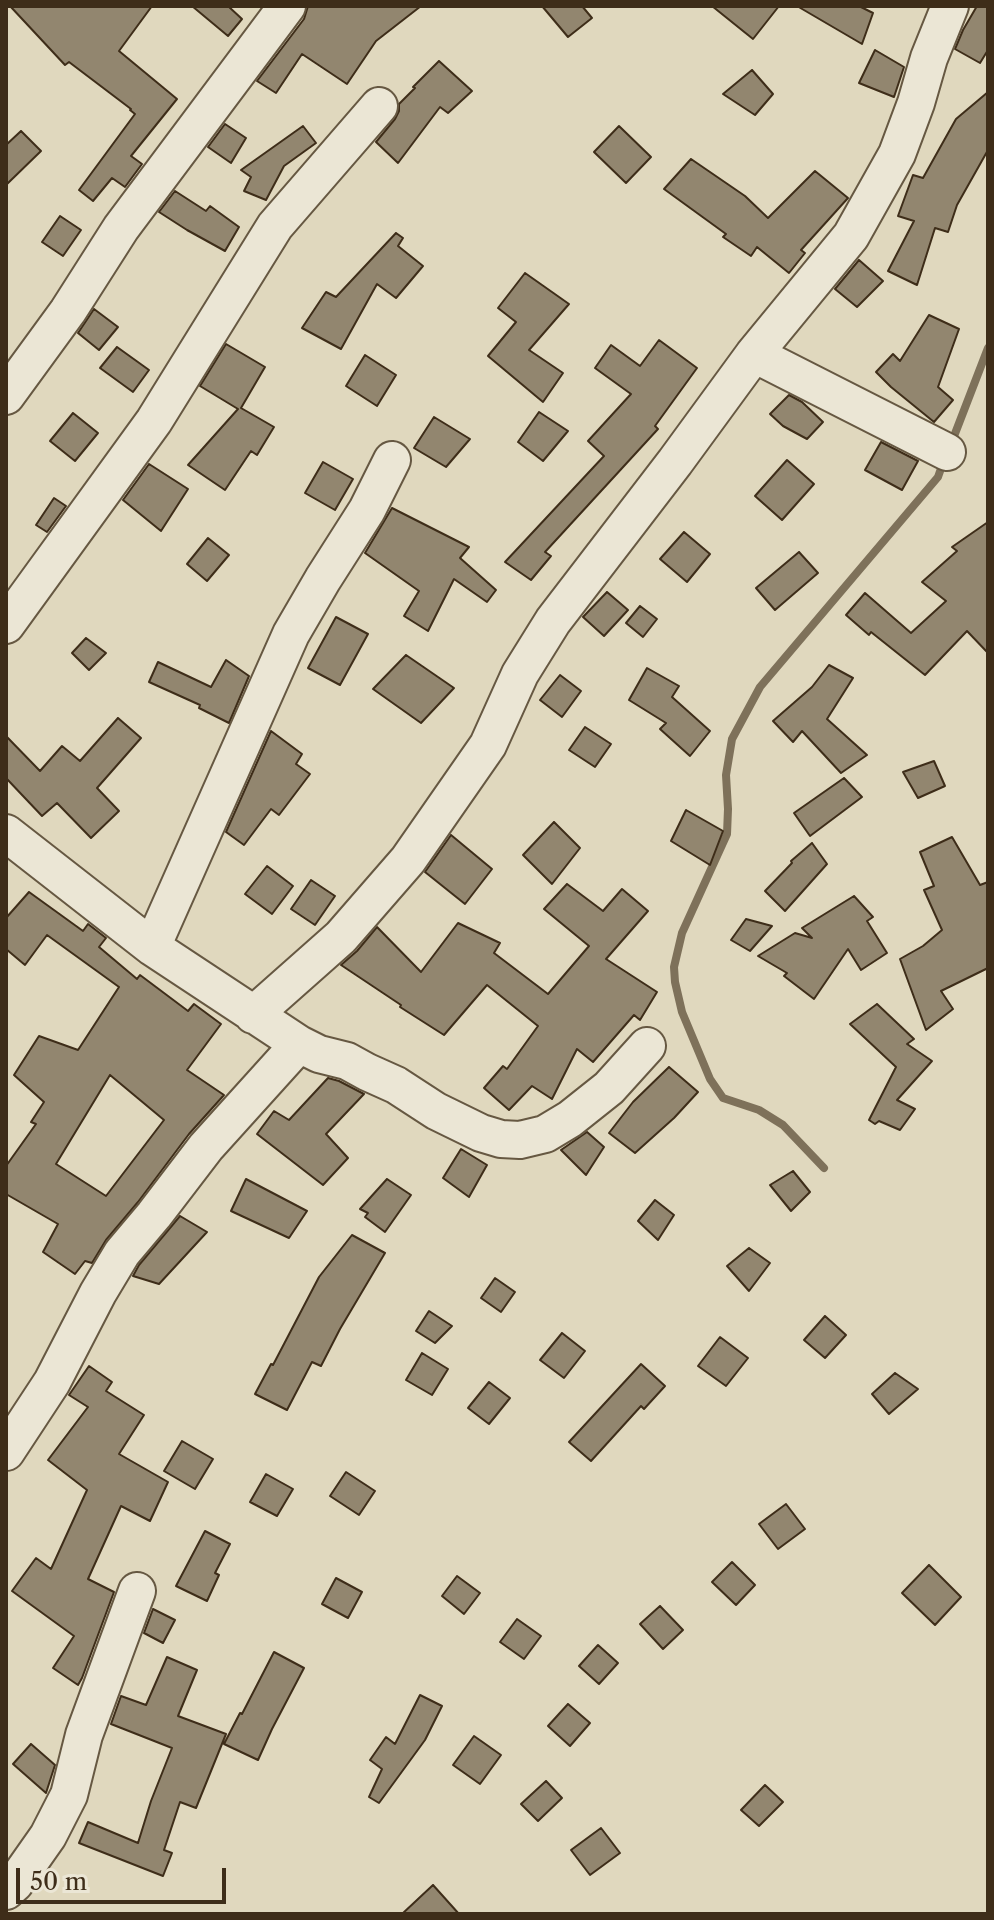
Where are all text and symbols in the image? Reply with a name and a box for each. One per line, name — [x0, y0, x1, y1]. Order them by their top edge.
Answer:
scale bar — [20, 1852, 230, 1902]
text: 50 m — [30, 1867, 87, 1896]

